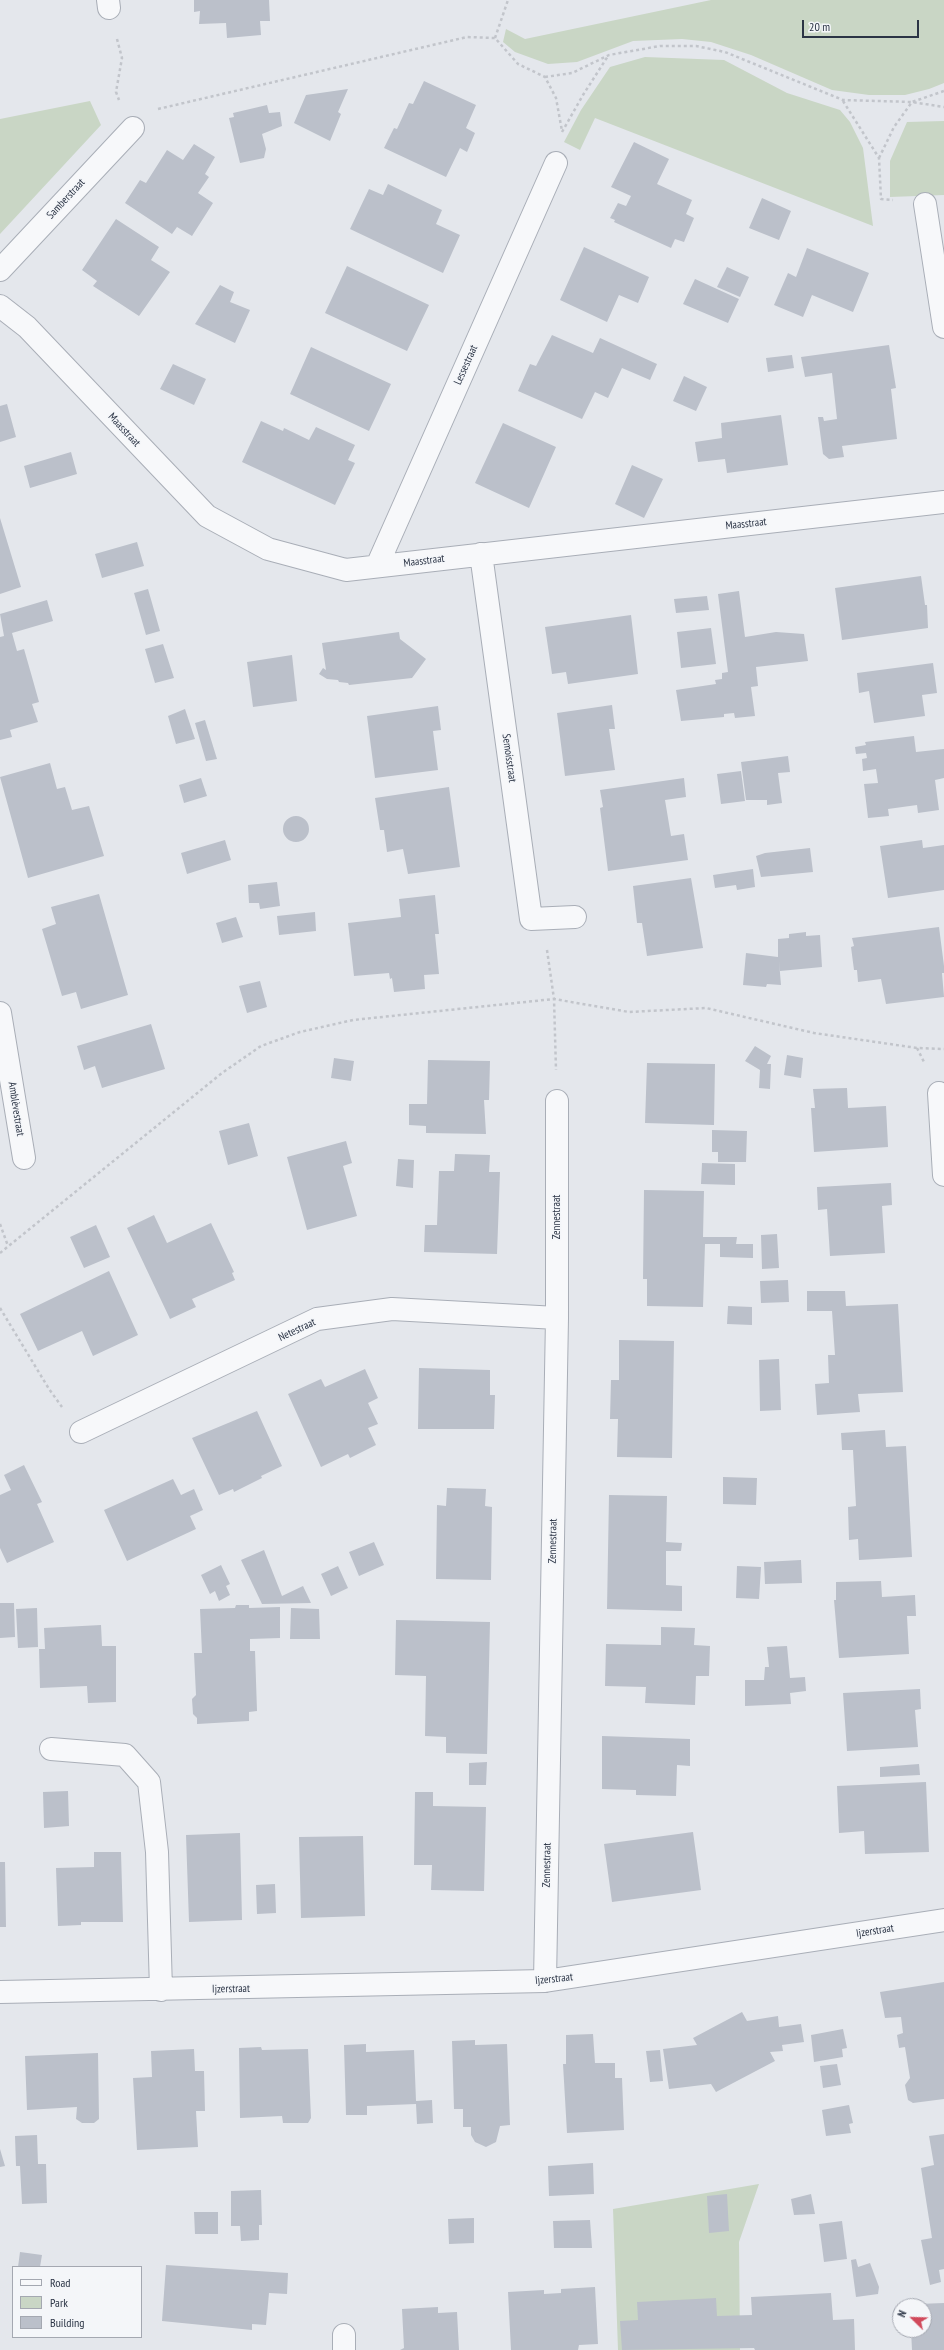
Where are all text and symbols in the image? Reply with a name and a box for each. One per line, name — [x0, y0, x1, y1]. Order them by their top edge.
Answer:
scale bar — [804, 12, 921, 38]
text: 20 m — [809, 19, 830, 34]
street label: Samberstraat — [44, 176, 88, 222]
street label: Lessestraat — [451, 343, 481, 387]
street label: Maasstraat — [105, 410, 143, 450]
street label: Maasstraat — [725, 515, 767, 533]
street label: Maasstraat — [403, 552, 445, 570]
street label: Semoisstraat — [499, 733, 519, 783]
street label: Amblèvestraat — [5, 1081, 27, 1137]
street label: Zennestraat — [550, 1195, 564, 1239]
street label: Netestraat — [276, 1316, 318, 1344]
street label: Zennestraat — [546, 1519, 560, 1563]
street label: Zennestraat — [540, 1843, 554, 1887]
street label: Ijzerstraat — [855, 1922, 895, 1940]
street label: Ijzerstraat — [534, 1970, 574, 1988]
street label: Ijzerstraat — [212, 1982, 250, 1996]
legend — [12, 2266, 142, 2338]
text: Road — [50, 2275, 70, 2290]
text: Park — [50, 2295, 68, 2310]
north arrow — [892, 2298, 932, 2338]
text: N — [894, 2308, 909, 2319]
text: Building — [50, 2315, 85, 2330]

